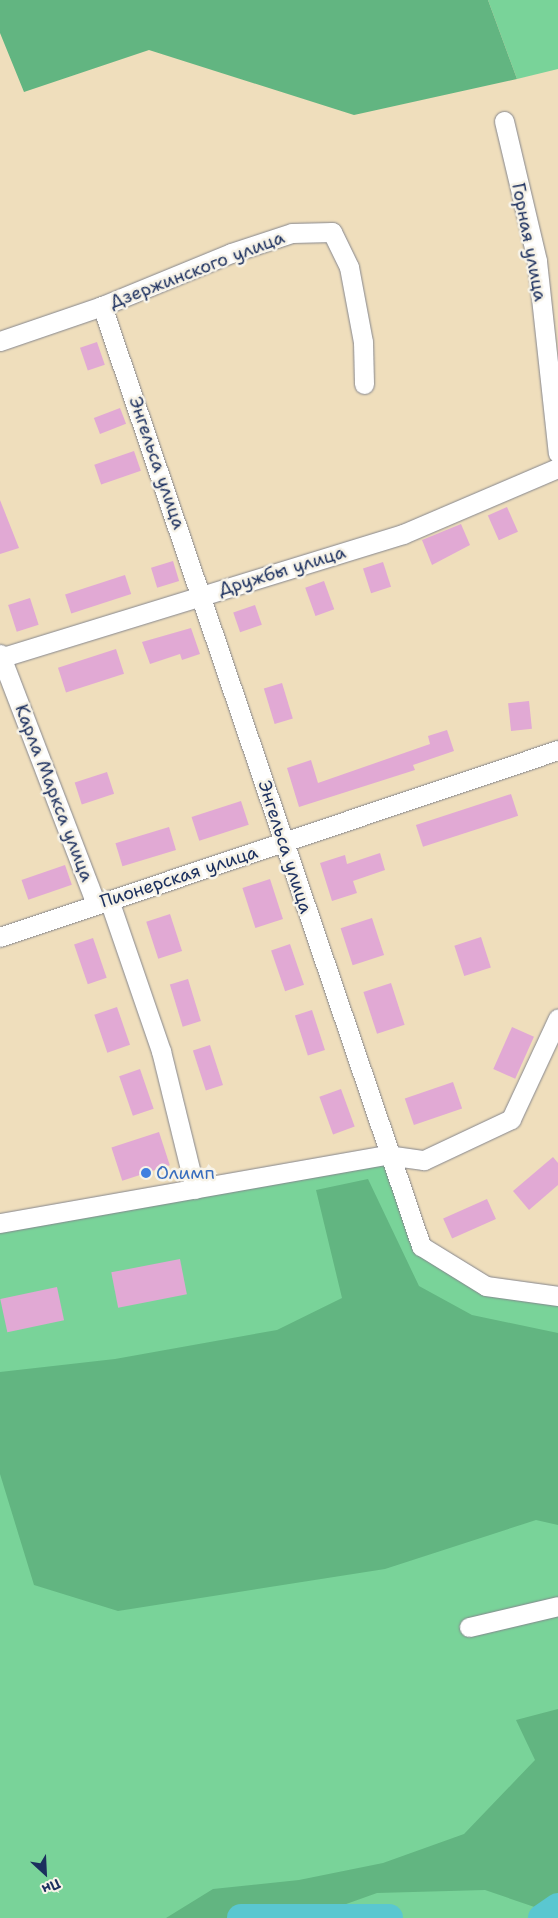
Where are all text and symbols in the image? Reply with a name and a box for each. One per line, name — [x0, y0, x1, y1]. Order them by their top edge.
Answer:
street label: Горная улица — [507, 181, 551, 303]
street label: Дзержинского улица — [106, 227, 288, 313]
street label: Энгельса улица — [124, 394, 190, 532]
street label: Дружбы улица — [216, 541, 348, 601]
street label: Карла Маркса улица — [10, 701, 98, 885]
street label: Энгельса улица — [253, 778, 317, 916]
street label: Пионерская улица — [97, 841, 261, 913]
place label: Олимп — [156, 1162, 215, 1184]
marker: Олимп — [140, 1167, 152, 1179]
north arrow — [20, 1848, 70, 1898]
text: Пн — [39, 1875, 64, 1899]

